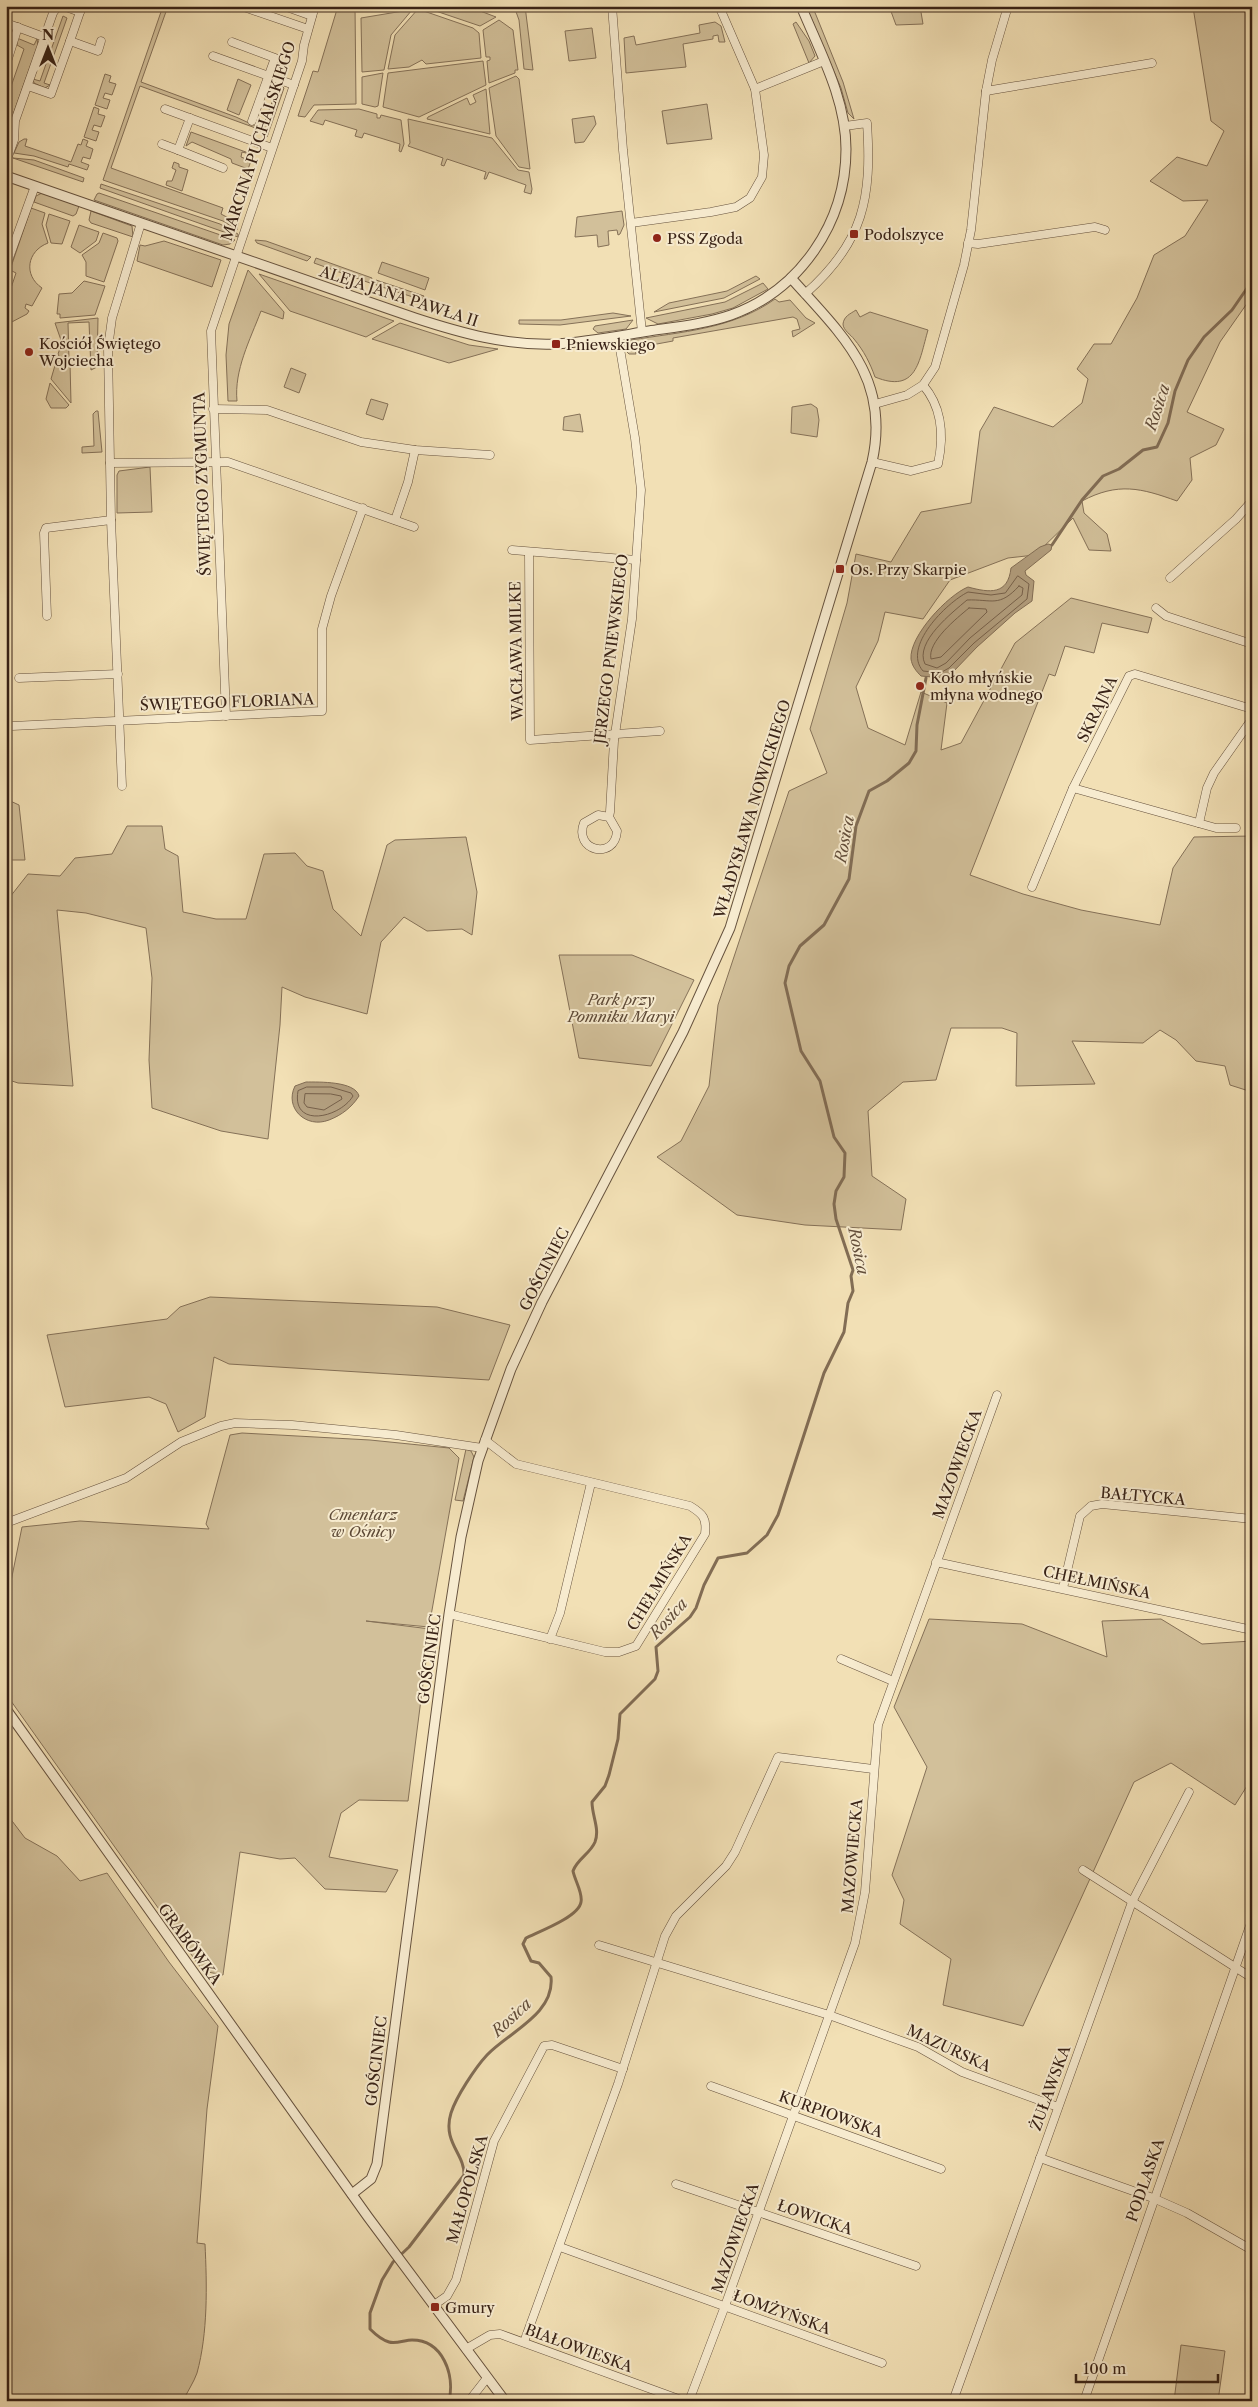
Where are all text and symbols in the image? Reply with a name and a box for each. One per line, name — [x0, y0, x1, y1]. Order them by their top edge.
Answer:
north arrow — [22, 22, 72, 72]
text: N — [42, 26, 54, 44]
street label: MARCINA PUCHALSKIEGO — [217, 39, 299, 243]
place label: Podolszyce — [864, 225, 944, 244]
marker: Podolszyce — [848, 228, 860, 240]
place label: PSS Zgoda — [667, 229, 743, 248]
marker: PSS Zgoda — [651, 232, 663, 244]
street label: ALEJA JANA PAWŁA II — [316, 261, 481, 331]
place label: Kościół Świętego Wojciecha — [38, 334, 161, 370]
place label: Pniewskiego — [566, 335, 655, 354]
marker: Pniewskiego — [550, 338, 562, 350]
marker: Kościół Świętego Wojciecha — [23, 346, 35, 358]
water label: Rosica — [1140, 381, 1174, 435]
street label: ŚWIĘTEGO ZYGMUNTA — [189, 391, 215, 576]
street label: JERZEGO PNIEWSKIEGO — [590, 553, 632, 747]
place label: Os. Przy Skarpie — [850, 560, 967, 579]
marker: Os. Przy Skarpie — [834, 563, 846, 575]
street label: WACŁAWA MILKE — [505, 581, 527, 722]
place label: Koło młyńskie młyna wodnego — [930, 668, 1043, 704]
street label: SKRAJNA — [1073, 672, 1122, 745]
marker: Koło młyńskie młyna wodnego — [914, 680, 926, 692]
street label: ŚWIĘTEGO FLORIANA — [139, 689, 315, 715]
street label: WŁADYSŁAWA NOWICKIEGO — [709, 697, 794, 922]
water label: Rosica — [830, 813, 858, 866]
park label: Park przy Pomniku Maryi — [567, 990, 676, 1026]
street label: GOŚCINIEC — [515, 1224, 573, 1314]
water label: Rosica — [844, 1224, 874, 1277]
street label: MAZOWIECKA — [928, 1406, 986, 1521]
street label: BAŁTYCKA — [1100, 1483, 1187, 1509]
park label: Cmentarz w Ośnicy — [329, 1505, 398, 1541]
street label: CHEŁMIŃSKA — [623, 1529, 696, 1634]
street label: CHEŁMIŃSKA — [1041, 1561, 1153, 1603]
water label: Rosica — [643, 1593, 692, 1644]
street label: GOŚCINIEC — [413, 1613, 445, 1705]
street label: MAZOWIECKA — [838, 1797, 867, 1914]
street label: GRABÓWKA — [154, 1900, 226, 1989]
water label: Rosica — [485, 1993, 536, 2042]
street label: GOŚCINIEC — [361, 2015, 391, 2107]
street label: MAZURSKA — [904, 2020, 995, 2076]
street label: ŻUŁAWSKA — [1026, 2042, 1075, 2133]
street label: KURPIOWSKA — [776, 2086, 886, 2142]
street label: MAŁOPOLSKA — [442, 2132, 492, 2246]
street label: PODLASKA — [1122, 2135, 1168, 2224]
street label: MAZOWIECKA — [707, 2180, 763, 2296]
street label: ŁOWICKA — [775, 2195, 856, 2239]
street label: ŁOMŻYŃSKA — [731, 2286, 834, 2339]
place label: Gmury — [445, 2298, 496, 2317]
marker: Gmury — [429, 2301, 441, 2313]
street label: BIAŁOWIESKA — [523, 2320, 636, 2377]
scale bar — [1076, 2352, 1218, 2384]
text: 100 m — [1083, 2359, 1126, 2378]

